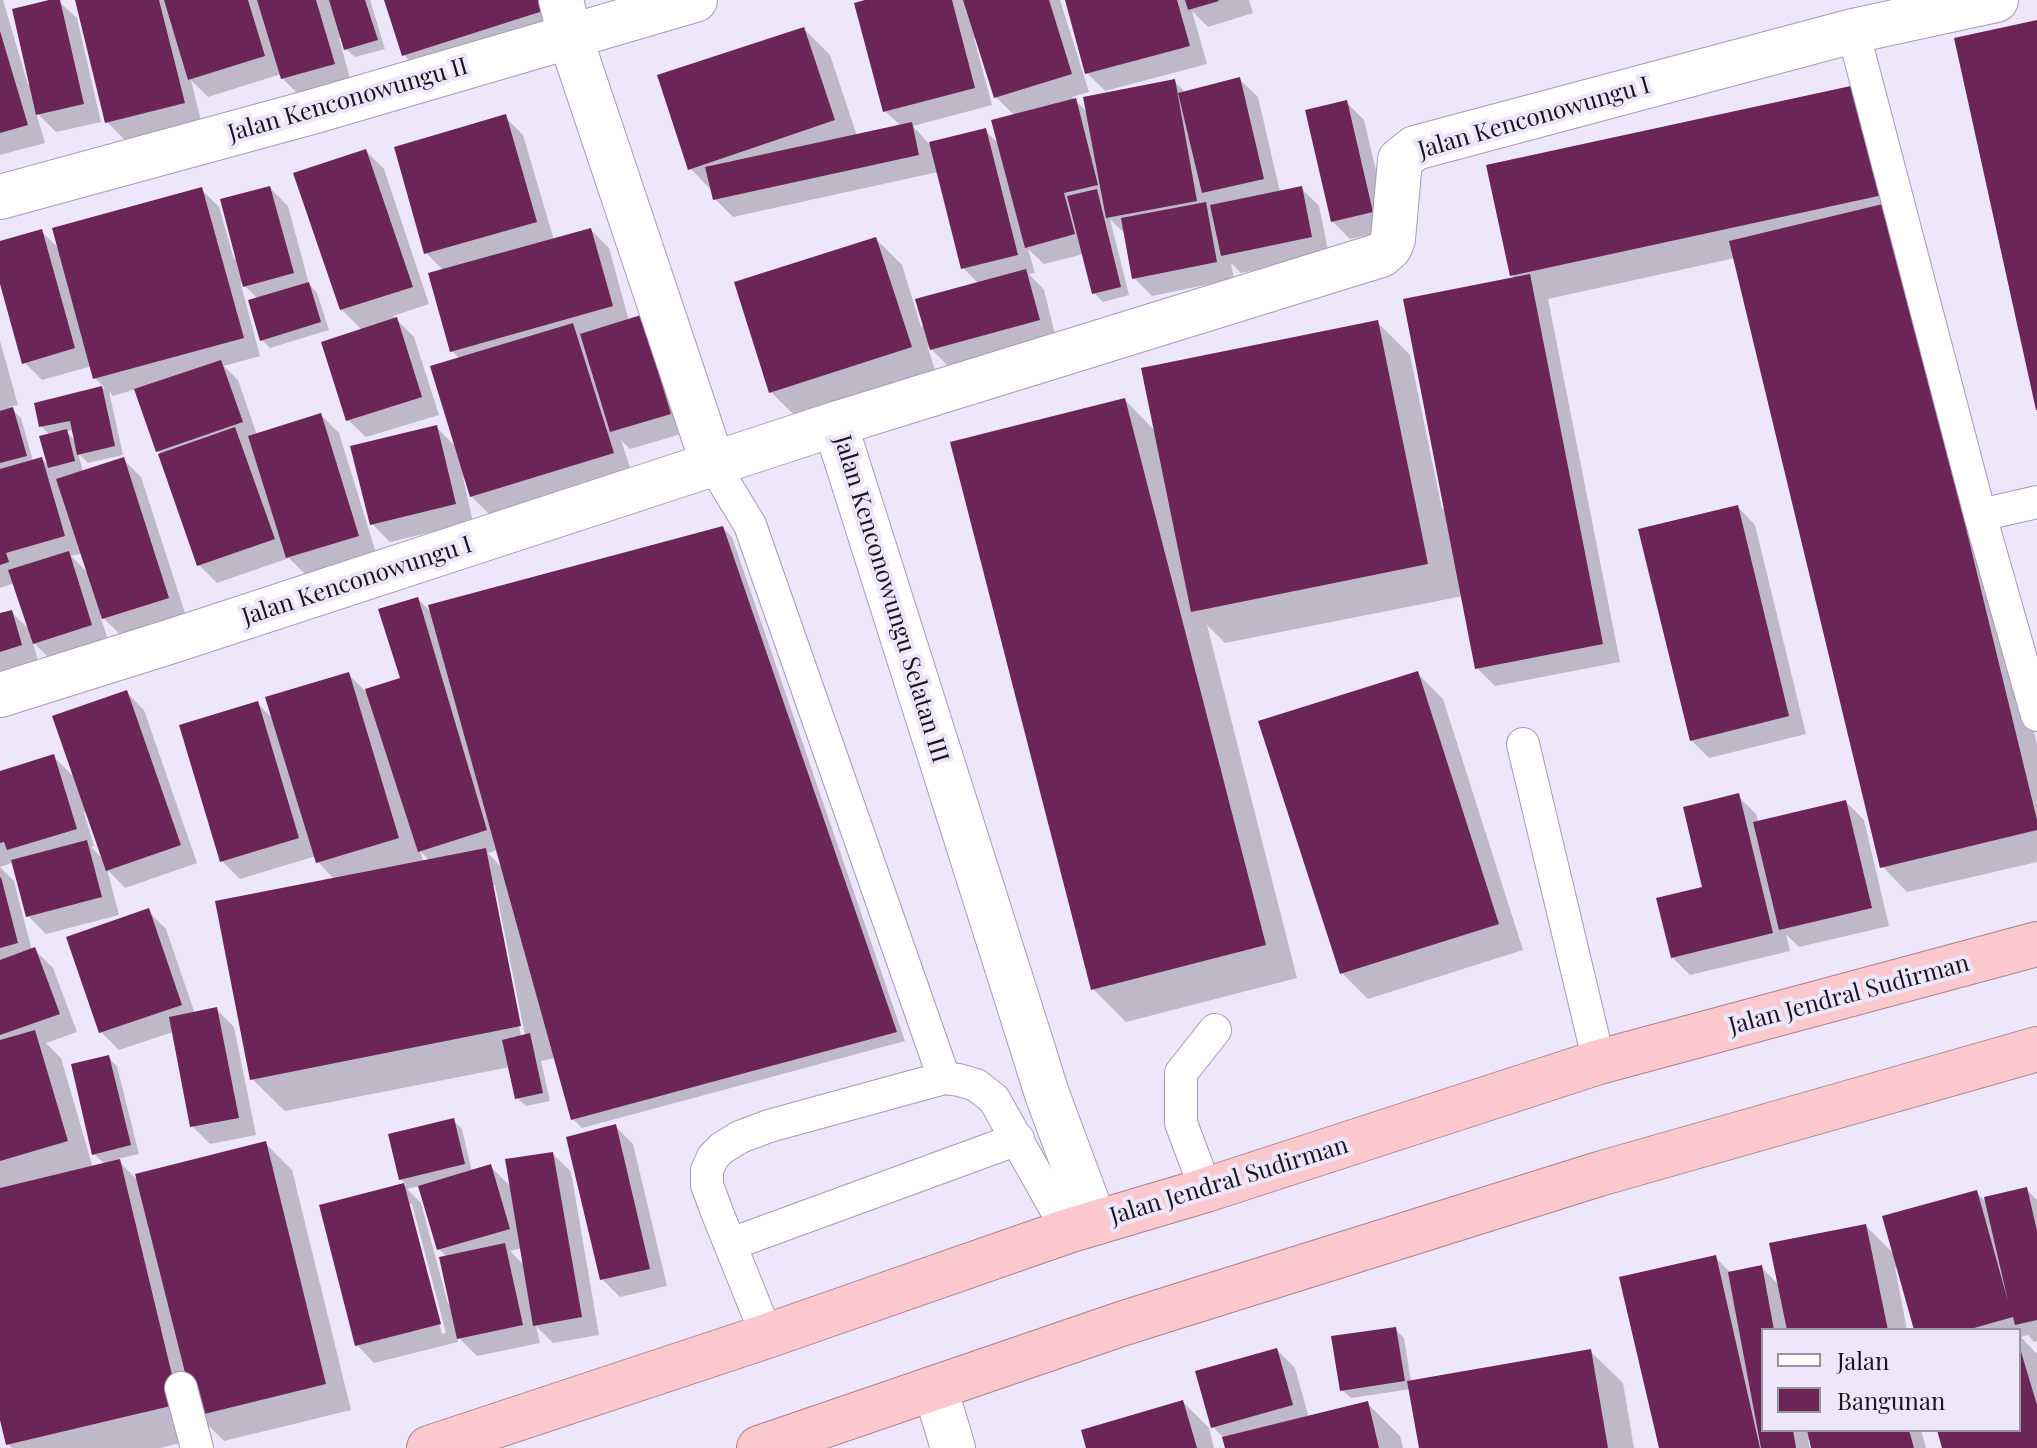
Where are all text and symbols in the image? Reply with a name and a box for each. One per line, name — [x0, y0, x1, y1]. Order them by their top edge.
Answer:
street label: Jalan Kenconowungu II — [225, 52, 471, 148]
street label: Jalan Kenconowungu I — [1415, 71, 1653, 165]
street label: Jalan Kenconowungu Selatan III — [827, 432, 955, 766]
street label: Jalan Kenconowungu I — [238, 530, 476, 632]
street label: Jalan Jendral Sudirman — [1726, 949, 1972, 1041]
street label: Jalan Jendral Sudirman — [1106, 1131, 1352, 1231]
legend — [1761, 1328, 2021, 1432]
text: Jalan — [1837, 1344, 1889, 1376]
text: Bangunan — [1837, 1384, 1945, 1416]

